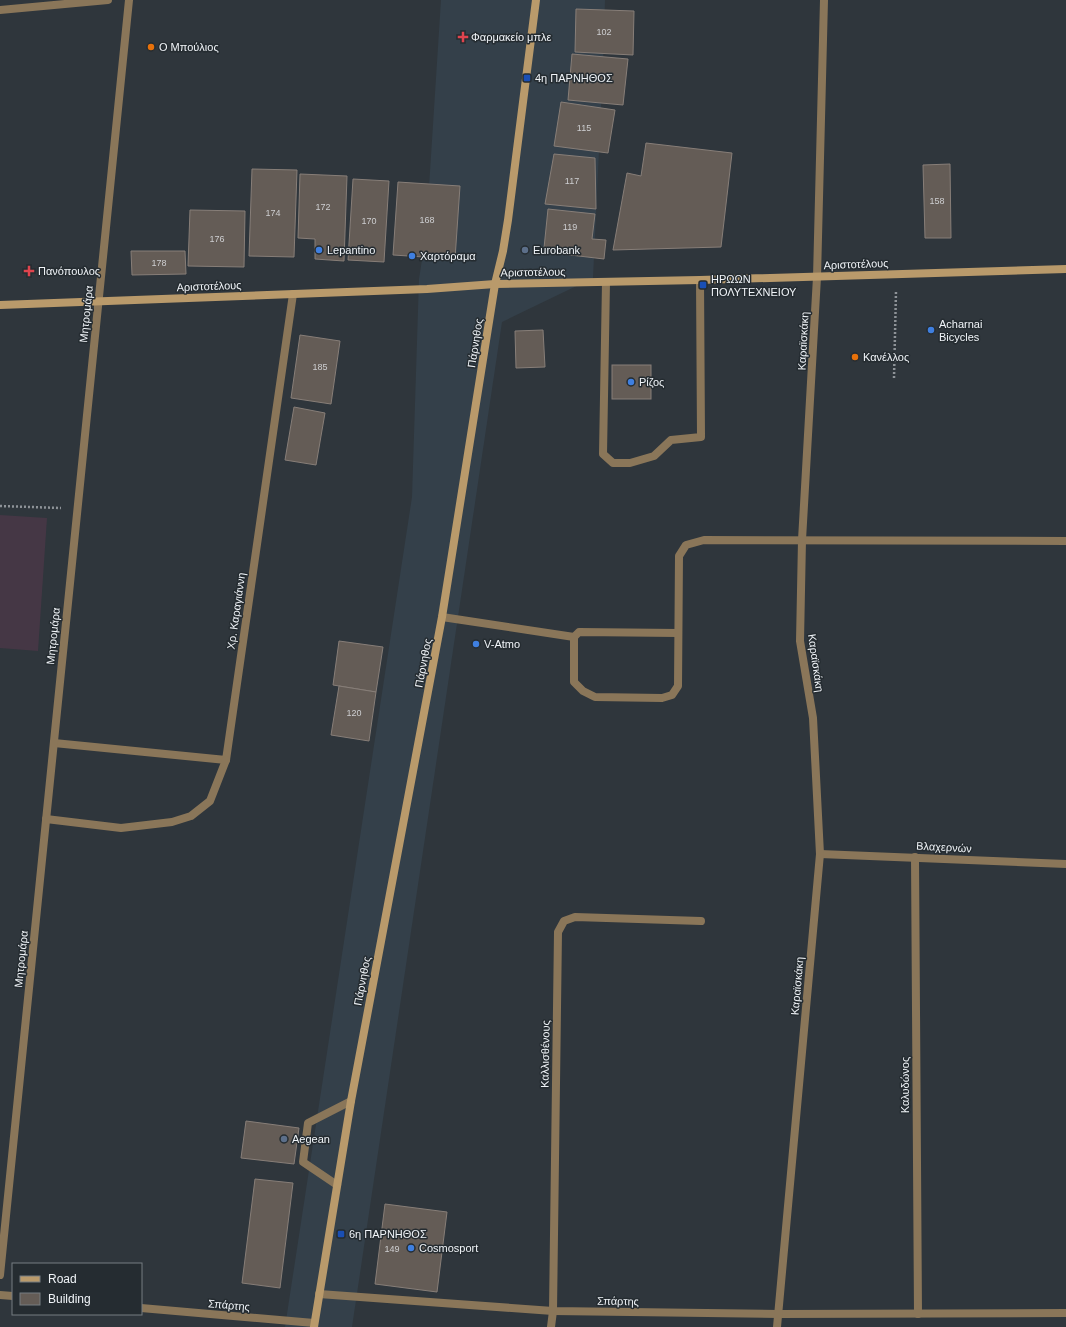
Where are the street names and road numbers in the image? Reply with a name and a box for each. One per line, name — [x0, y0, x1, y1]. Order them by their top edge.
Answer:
street label: Αριστοτέλους — [823, 257, 889, 271]
street label: Αριστοτέλους — [500, 265, 566, 279]
street label: Αριστοτέλους — [176, 279, 242, 293]
street label: Μητρομάρα — [77, 284, 95, 343]
street label: Καραϊσκάκη — [795, 311, 811, 371]
street label: Πάρνηθος — [465, 318, 485, 368]
street label: Χρ. Καραγιάννη — [225, 572, 247, 650]
street label: Μητρομάρα — [44, 606, 62, 665]
street label: Καραϊσκάκη — [806, 633, 826, 693]
street label: Πάρνηθος — [412, 637, 434, 689]
street label: Βλαχερνών — [916, 840, 973, 854]
street label: Μητρομάρα — [12, 929, 30, 988]
street label: Πάρνηθος — [351, 955, 373, 1007]
street label: Καραϊσκάκη — [788, 956, 806, 1016]
street label: Καλλισθένους — [538, 1020, 552, 1088]
street label: Καλυδώνος — [899, 1057, 911, 1113]
street label: Σπάρτης — [597, 1295, 639, 1307]
street label: Σπάρτης — [208, 1297, 250, 1313]

